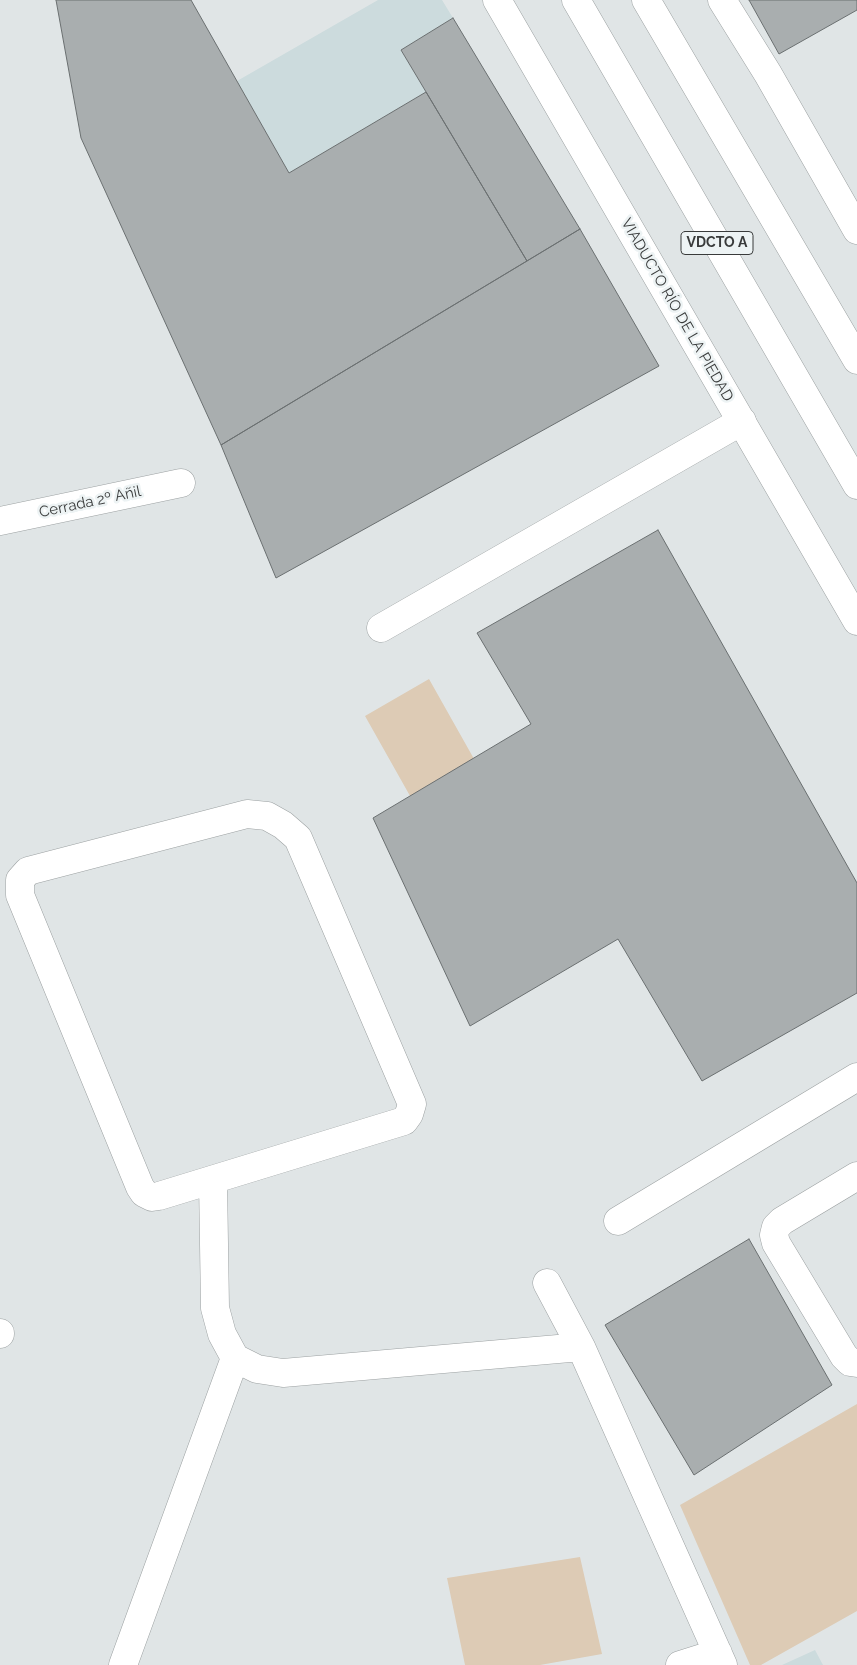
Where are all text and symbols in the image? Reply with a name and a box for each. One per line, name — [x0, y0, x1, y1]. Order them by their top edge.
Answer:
street label: VIADUCTO RÍO DE LA PIEDAD — [617, 215, 737, 405]
road number: VDCTO A — [681, 232, 753, 254]
street label: Cerrada 2º Añil — [37, 482, 143, 522]

